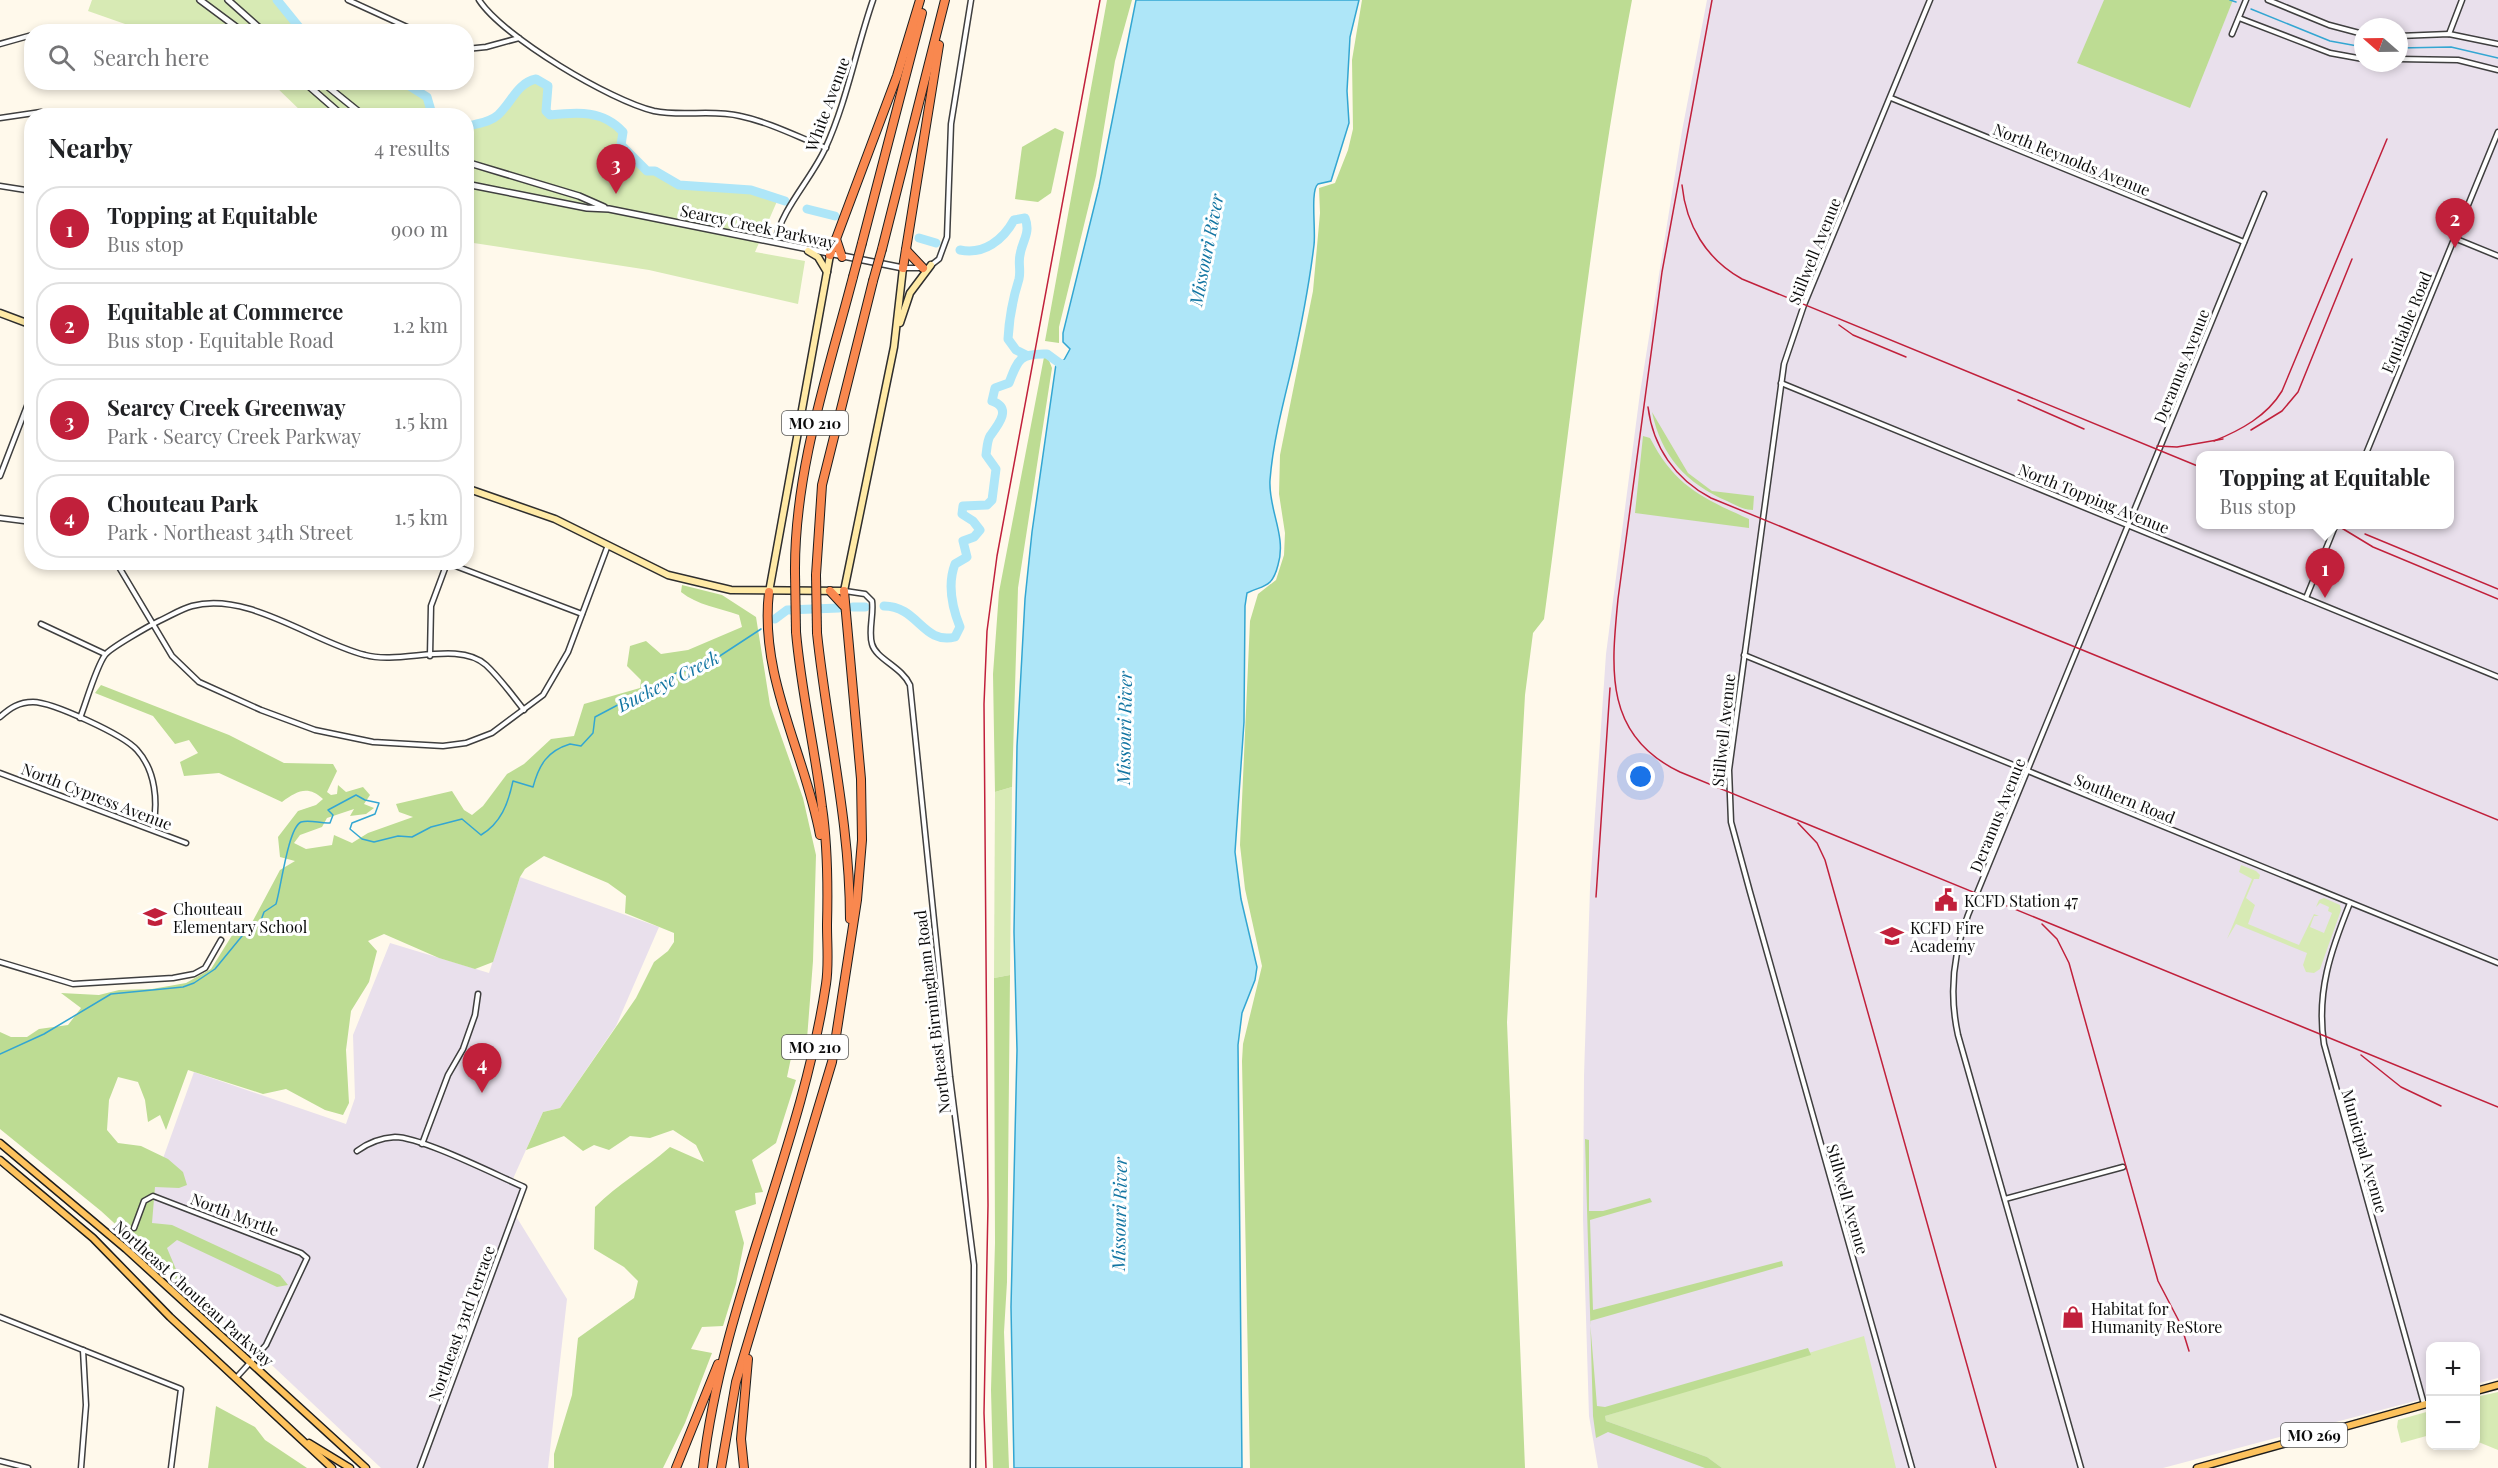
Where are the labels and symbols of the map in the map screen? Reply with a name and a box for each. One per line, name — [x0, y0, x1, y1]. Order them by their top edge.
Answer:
north arrow — [2354, 18, 2408, 72]
street label: White Avenue — [800, 54, 854, 155]
street label: North Reynolds Avenue — [1990, 118, 2154, 200]
pin: 3 — [596, 144, 636, 194]
water label: Missouri River — [1183, 191, 1229, 309]
street label: Stillwell Avenue — [1783, 194, 1845, 308]
pin: 2 — [2436, 198, 2474, 248]
street label: Searcy Creek Parkway — [678, 199, 838, 253]
street label: Equitable Road — [2376, 268, 2436, 376]
street label: Deramus Avenue — [2148, 306, 2214, 426]
road number: MO 210 — [782, 411, 848, 435]
street label: North Topping Avenue — [2015, 458, 2173, 538]
pin: 1 — [2306, 548, 2344, 598]
water label: Buckeye Creek — [612, 645, 723, 717]
water label: Missouri River — [1111, 670, 1137, 786]
street label: Stillwell Avenue — [1707, 672, 1739, 788]
street label: Deramus Avenue — [1964, 755, 2030, 875]
street label: North Cypress Avenue — [19, 758, 175, 834]
your location — [1626, 762, 1655, 791]
street label: Southern Road — [2071, 768, 2179, 828]
public building icon: KCFD Station 47 — [1933, 887, 1959, 913]
place label: KCFD Station 47 — [1964, 890, 2079, 911]
place label: Chouteau Elementary School — [173, 898, 308, 937]
school or university icon: Chouteau Elementary School — [142, 904, 168, 930]
street label: Northeast Birmingham Road — [909, 909, 955, 1115]
place label: KCFD Fire Academy — [1909, 917, 1984, 956]
school or university icon: KCFD Fire Academy — [1879, 923, 1905, 949]
road number: MO 210 — [782, 1035, 848, 1059]
pin: 4 — [462, 1044, 502, 1093]
street label: Municipal Avenue — [2337, 1087, 2393, 1215]
street label: Stillwell Avenue — [1822, 1141, 1874, 1257]
water label: Missouri River — [1106, 1156, 1132, 1272]
street label: North Myrtle — [188, 1188, 282, 1240]
street label: Northeast Chouteau Parkway — [109, 1215, 279, 1371]
street label: Northeast 33rd Terrace — [423, 1242, 499, 1404]
place label: Habitat for Humanity ReStore — [2091, 1298, 2222, 1337]
shop icon: Habitat for Humanity ReStore — [2060, 1304, 2086, 1330]
road number: MO 269 — [2281, 1423, 2347, 1447]

